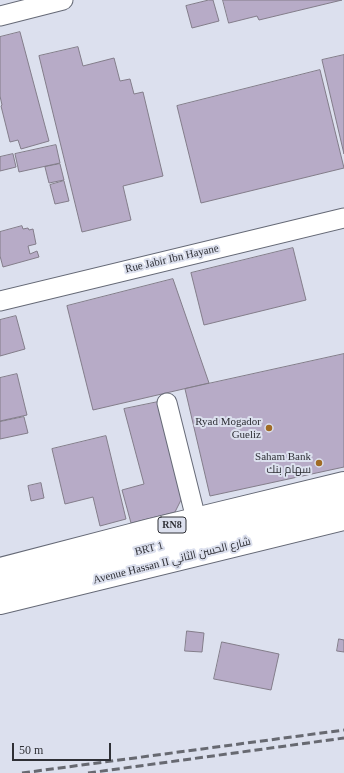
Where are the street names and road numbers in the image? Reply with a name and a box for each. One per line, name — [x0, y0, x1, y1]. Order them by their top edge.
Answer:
street label: Rue Jabir Ibn Hayane — [124, 242, 220, 276]
road number: RN8 — [158, 517, 186, 533]
street label: Avenue Hassan II شارع الحسن الثاني — [92, 535, 252, 587]
street label: BRT 1 — [133, 539, 165, 559]

